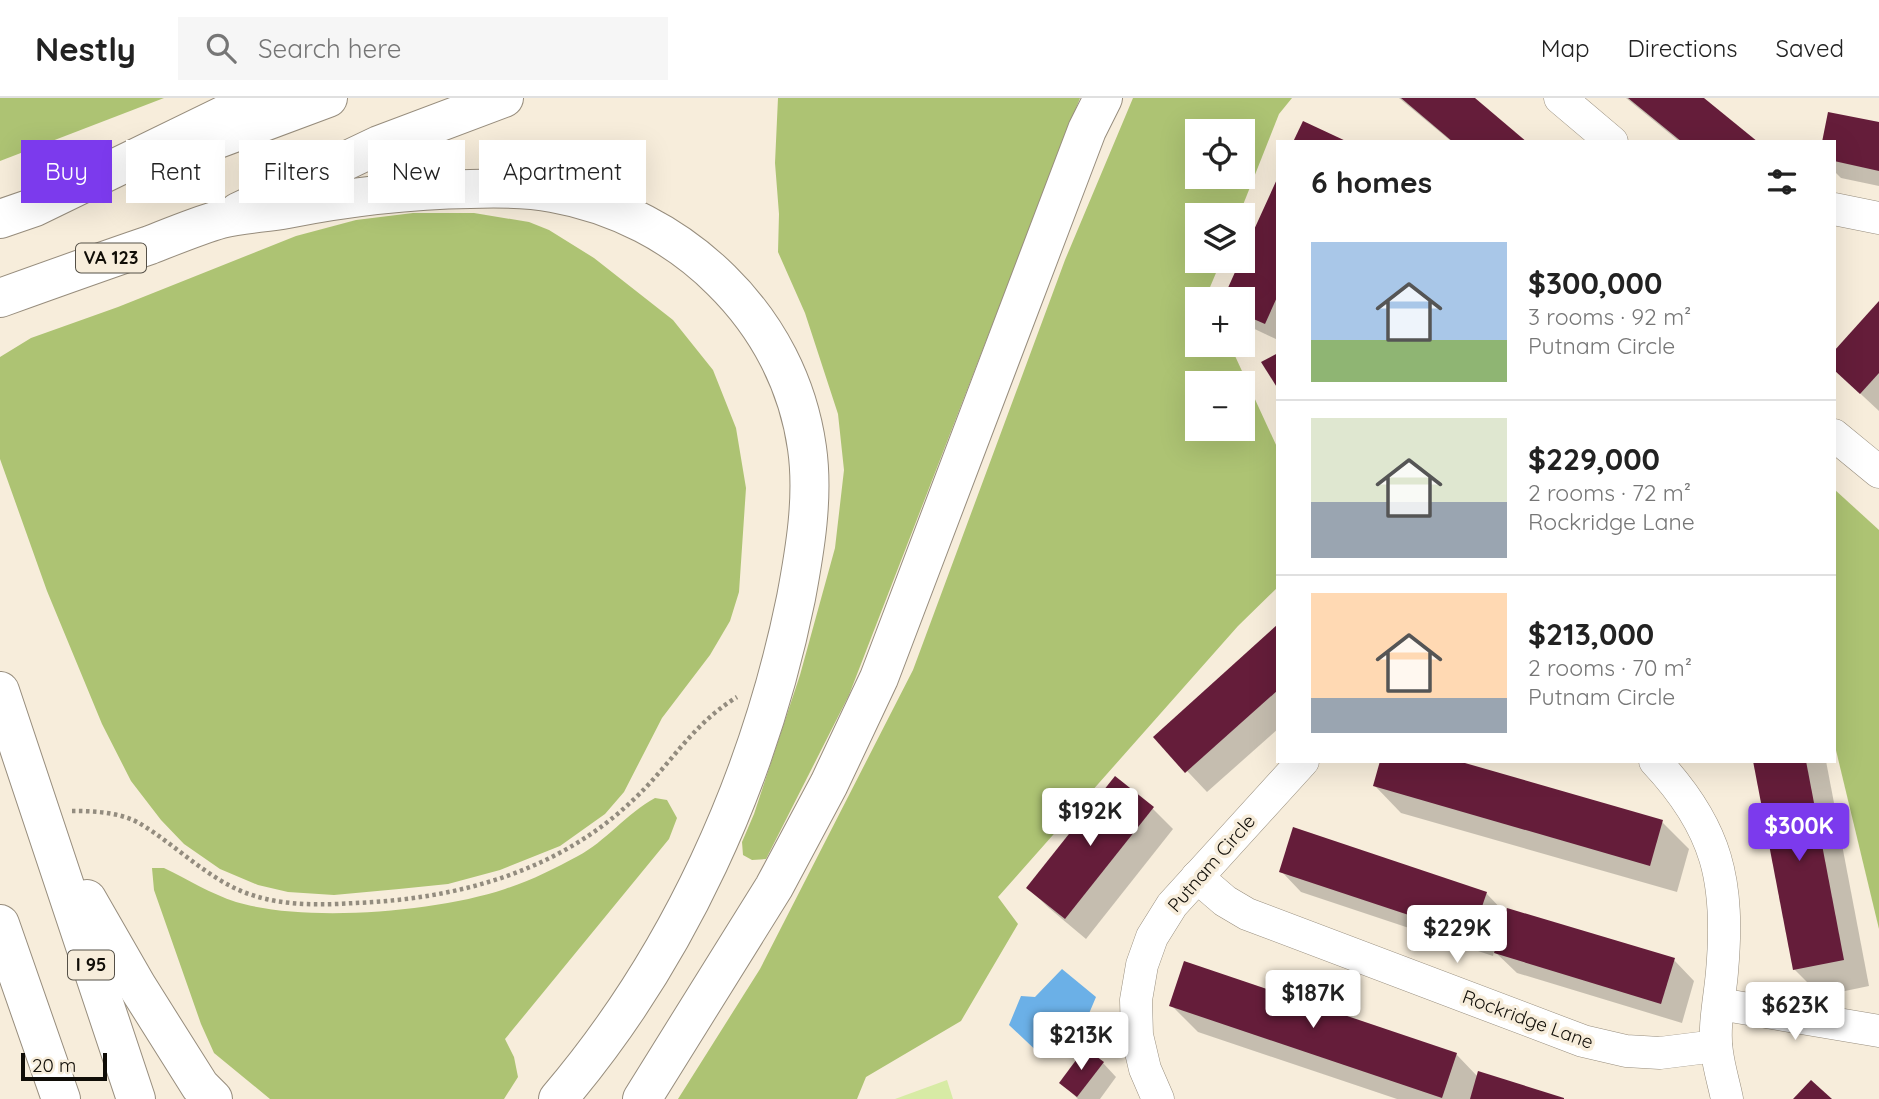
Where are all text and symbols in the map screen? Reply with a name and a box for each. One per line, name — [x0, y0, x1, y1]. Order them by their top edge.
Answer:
search box — [178, 17, 668, 80]
text: Nestly — [35, 28, 136, 69]
icon: search — [202, 29, 240, 67]
text: Search here — [258, 32, 401, 65]
text: Map — [1541, 33, 1590, 63]
text: Directions — [1628, 33, 1738, 63]
text: Saved — [1776, 33, 1844, 63]
map controls — [1185, 119, 1255, 441]
button: locate — [1185, 119, 1255, 189]
chip: Buy — [21, 140, 112, 203]
chip: Rent — [126, 140, 225, 203]
chip: Filters — [239, 140, 354, 203]
chip: New — [368, 140, 465, 203]
chip: Apartment — [479, 140, 646, 203]
text: 6 homes — [1311, 163, 1432, 201]
icon: filters — [1763, 163, 1801, 201]
button: layers — [1185, 203, 1255, 273]
road number: VA 123 — [76, 244, 146, 272]
text: $300,000 — [1528, 264, 1662, 302]
icon: home — [1367, 270, 1451, 354]
button: + — [1185, 287, 1255, 357]
text: 3 rooms · 92 m² — [1528, 302, 1691, 331]
text: Putnam Circle — [1528, 331, 1675, 360]
button: − — [1185, 371, 1255, 441]
text: $229,000 — [1528, 440, 1660, 478]
icon: home — [1367, 446, 1451, 530]
text: 2 rooms · 72 m² — [1528, 478, 1691, 507]
text: Rockridge Lane — [1528, 507, 1695, 536]
text: $213,000 — [1528, 615, 1654, 653]
icon: home — [1367, 621, 1451, 705]
text: 2 rooms · 70 m² — [1528, 653, 1692, 682]
text: Putnam Circle — [1528, 682, 1675, 711]
pin: $192K — [1041, 788, 1139, 848]
text: $192K — [1058, 796, 1122, 825]
pin: $300K — [1750, 804, 1848, 863]
street label: Putnam Circle — [1162, 809, 1260, 917]
text: $300K — [1764, 811, 1834, 840]
pin: $229K — [1408, 906, 1506, 965]
text: $229K — [1423, 913, 1491, 942]
road number: I 95 — [68, 950, 114, 980]
pin: $187K — [1264, 970, 1362, 1030]
text: $187K — [1282, 978, 1344, 1007]
pin: $623K — [1746, 982, 1844, 1042]
street label: Rockridge Lane — [1459, 984, 1597, 1054]
text: $623K — [1762, 990, 1828, 1019]
pin: $213K — [1032, 1012, 1130, 1072]
text: $213K — [1049, 1020, 1113, 1049]
scale bar — [21, 1050, 107, 1082]
text: 20 m — [32, 1053, 76, 1077]

